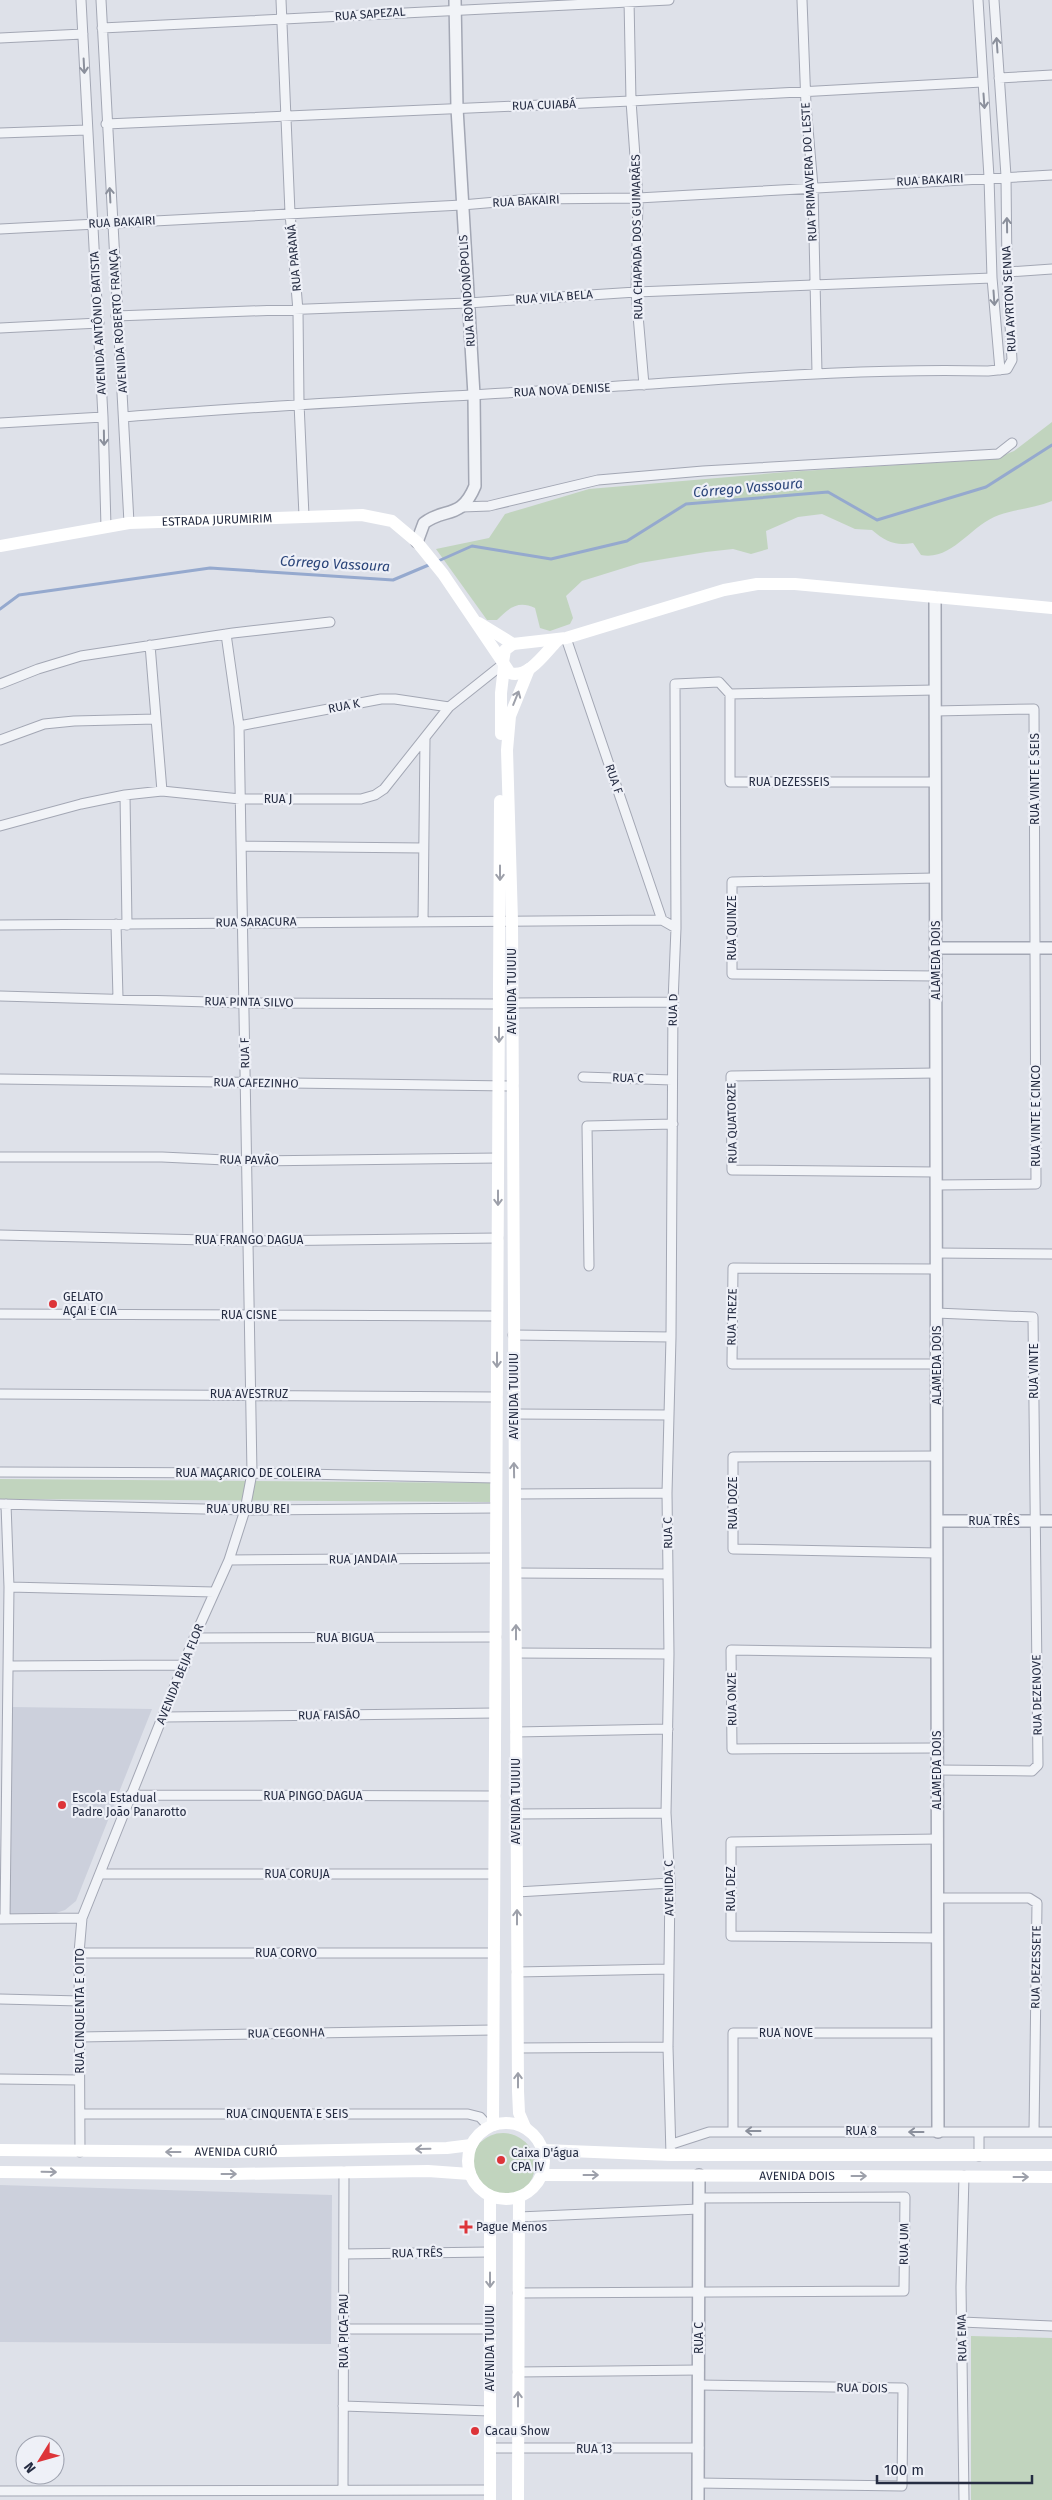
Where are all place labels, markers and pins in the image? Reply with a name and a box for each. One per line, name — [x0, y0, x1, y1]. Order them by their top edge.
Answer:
place label: GELATO AÇAI E CIA — [63, 1290, 117, 1318]
marker: GELATO AÇAI E CIA — [47, 1298, 59, 1310]
place label: Escola Estadual Padre João Panarotto — [72, 1791, 186, 1819]
marker: Escola Estadual Padre João Panarotto — [56, 1799, 68, 1811]
place label: Caixa D'água CPA IV — [511, 2146, 579, 2174]
marker: Caixa D'água CPA IV — [495, 2154, 507, 2166]
place label: Pague Menos — [476, 2220, 547, 2234]
marker: Pague Menos — [460, 2221, 472, 2233]
place label: Cacau Show — [485, 2424, 550, 2438]
marker: Cacau Show — [469, 2425, 481, 2437]

